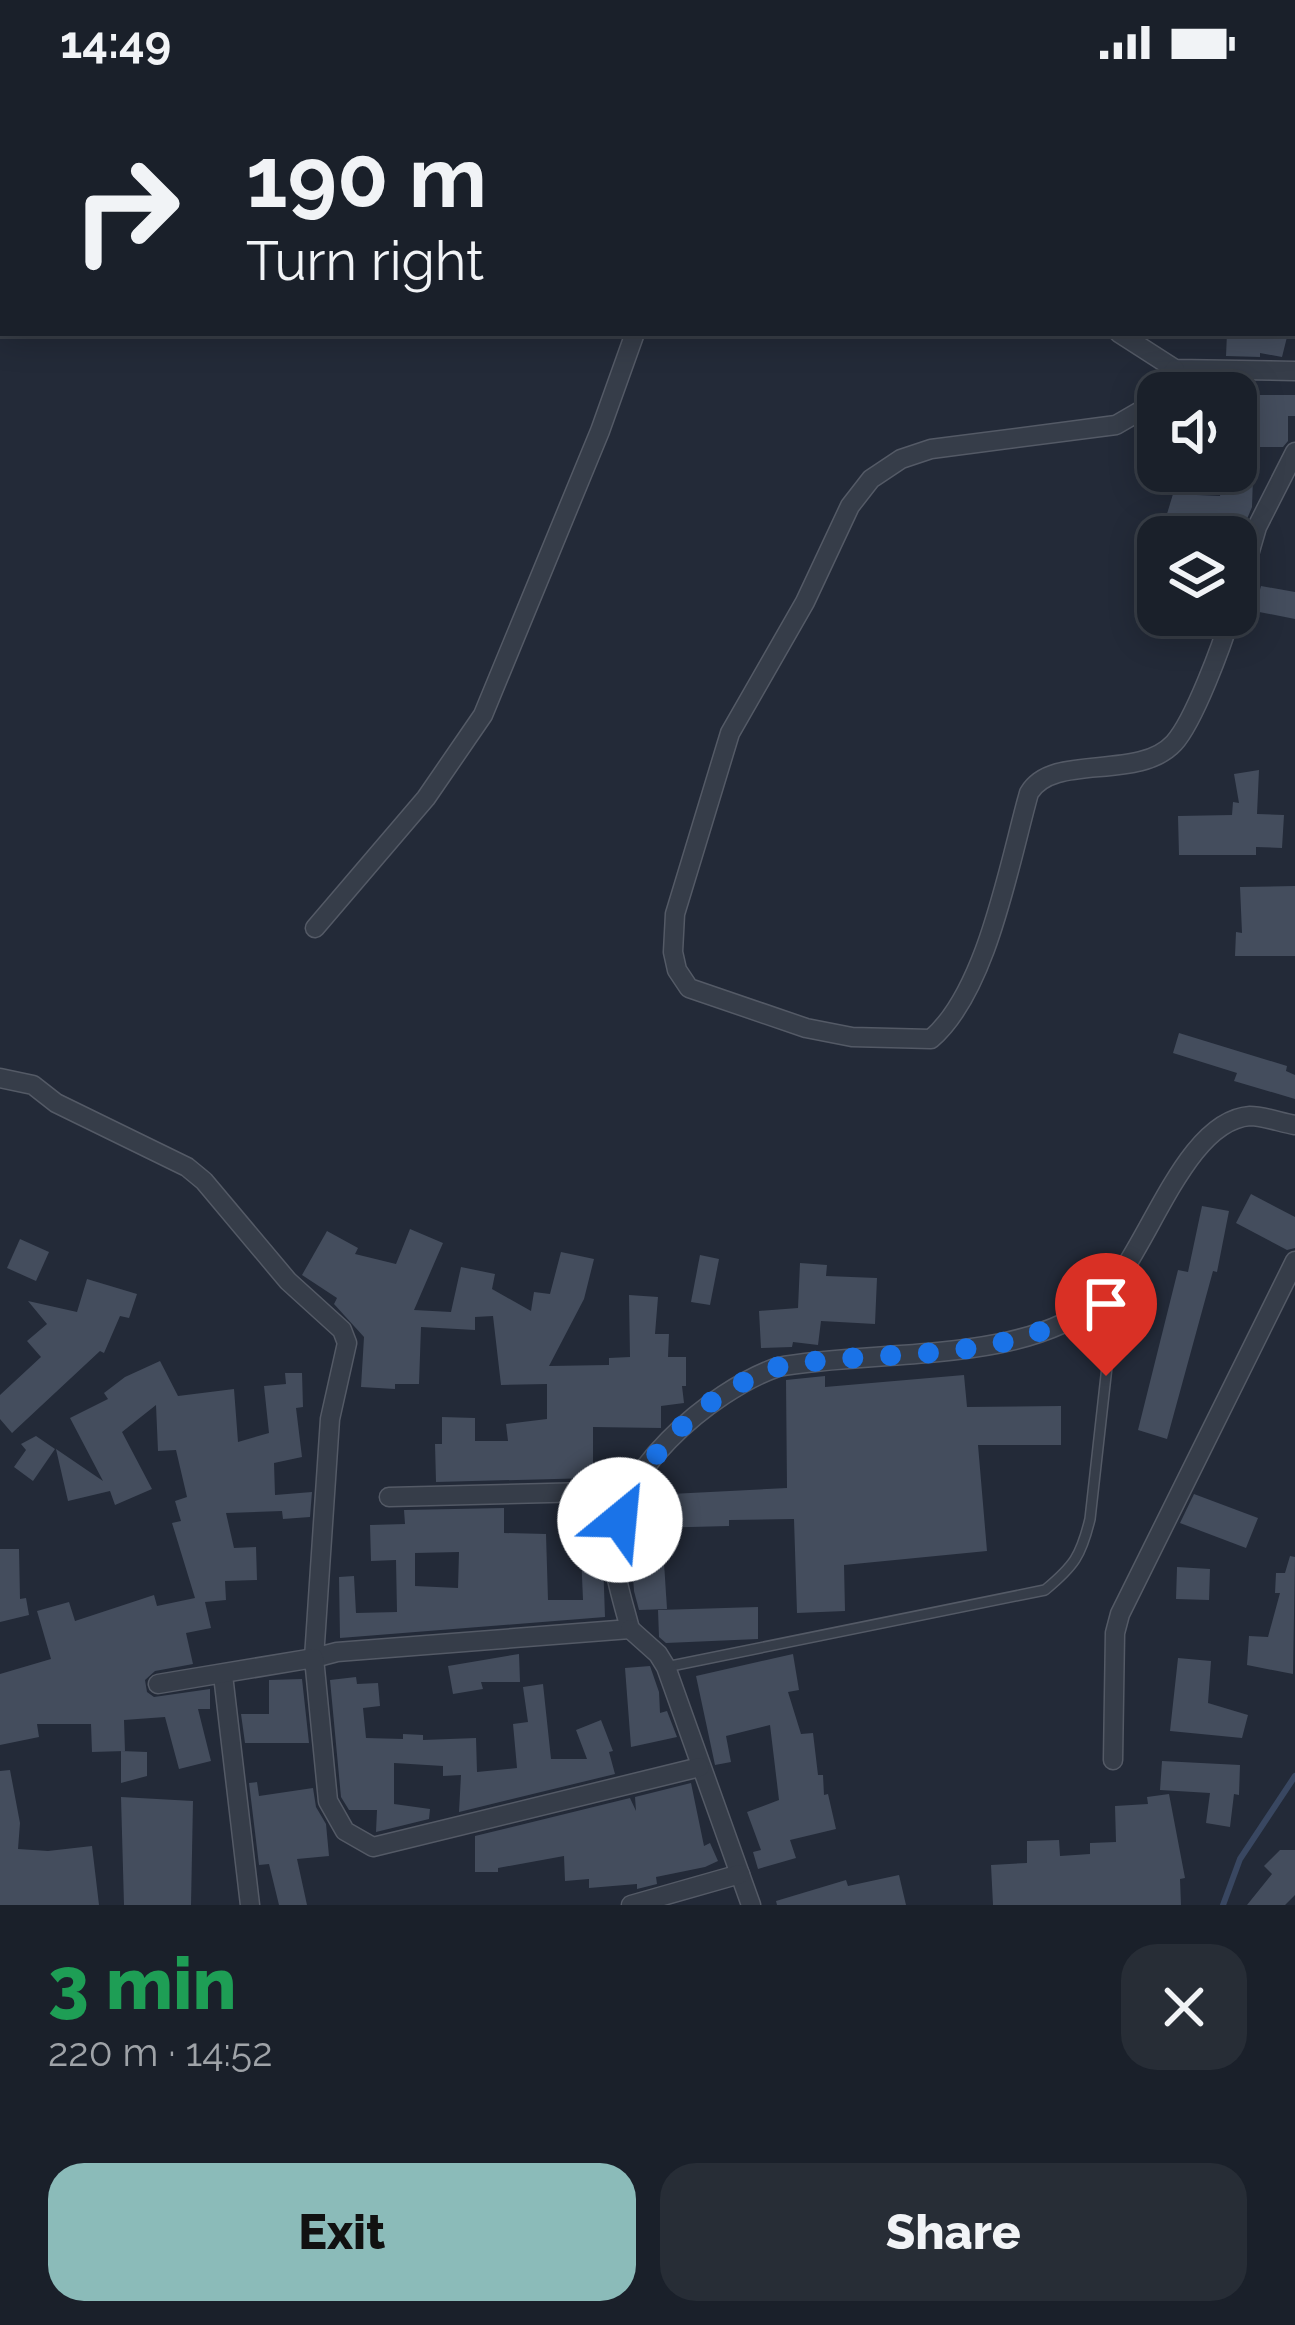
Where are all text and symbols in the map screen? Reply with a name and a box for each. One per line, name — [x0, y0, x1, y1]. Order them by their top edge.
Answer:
text: 14:49 — [60, 16, 171, 69]
text: 190 m — [246, 128, 487, 227]
icon: right — [48, 132, 204, 288]
text: Turn right — [246, 229, 484, 293]
map controls — [1137, 372, 1257, 636]
button: sound — [1137, 372, 1257, 492]
button: layers — [1137, 516, 1257, 636]
pin — [1055, 1253, 1157, 1376]
icon: arrive — [1073, 1271, 1139, 1337]
position arrow — [557, 1457, 683, 1583]
text: 3 min — [48, 1941, 237, 2026]
button: close — [1121, 1944, 1247, 2070]
text: 220 m · 14:52 — [48, 2029, 272, 2075]
button: Exit — [48, 2163, 636, 2301]
button: Share — [660, 2163, 1247, 2301]

